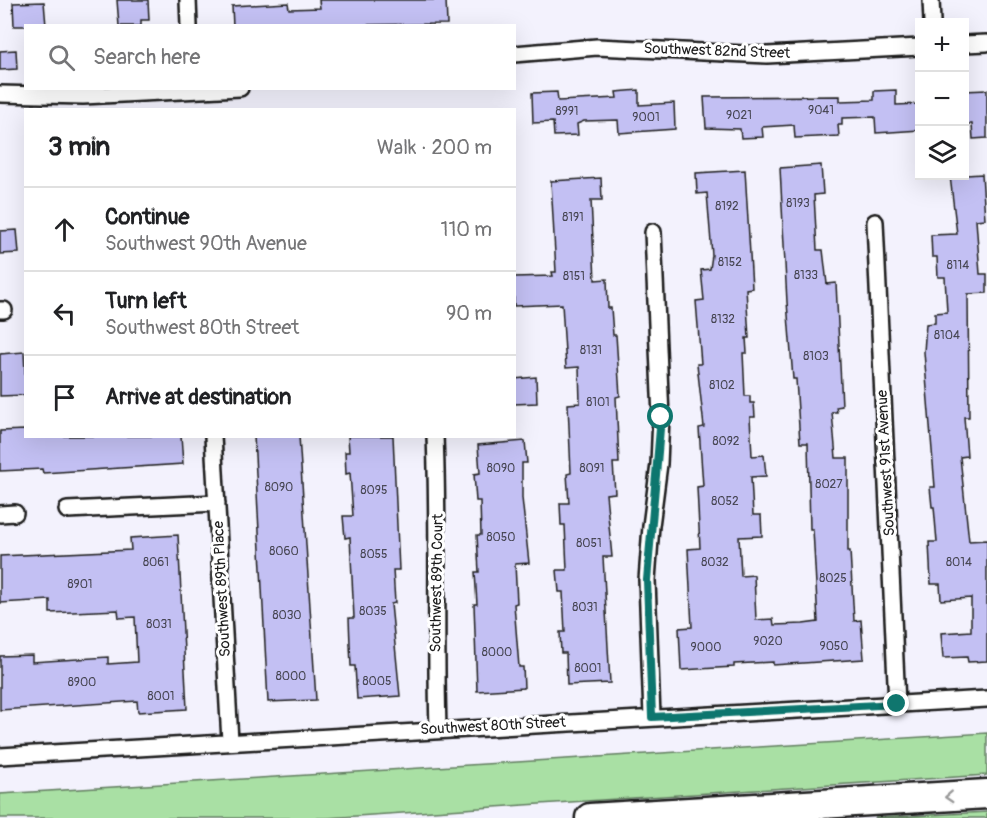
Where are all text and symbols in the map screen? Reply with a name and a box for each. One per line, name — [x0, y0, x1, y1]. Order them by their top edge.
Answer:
map controls — [915, 18, 969, 180]
button: + — [915, 18, 969, 72]
search box — [24, 24, 516, 90]
street label: Southwest 82nd Street — [643, 39, 792, 63]
icon: search — [45, 41, 78, 74]
text: Search here — [93, 43, 200, 71]
button: − — [915, 72, 969, 126]
house number: 9041 — [808, 103, 834, 118]
house number: 8991 — [555, 104, 579, 119]
house number: 9021 — [726, 108, 752, 123]
house number: 9001 — [632, 110, 660, 125]
button: layers — [915, 126, 969, 180]
text: 3 min — [48, 131, 110, 163]
text: Walk · 200 m — [377, 135, 492, 160]
house number: 8193 — [786, 196, 810, 211]
house number: 8192 — [715, 199, 739, 214]
text: Continue — [105, 203, 189, 231]
house number: 8191 — [562, 210, 584, 225]
icon: ahead — [48, 213, 81, 246]
text: 110 m — [441, 217, 492, 242]
text: Southwest 90th Avenue — [105, 231, 307, 256]
house number: 8152 — [718, 255, 742, 270]
house number: 8114 — [947, 258, 969, 273]
house number: 8133 — [794, 268, 818, 283]
house number: 8151 — [563, 269, 585, 284]
text: Turn left — [105, 287, 187, 315]
icon: left — [48, 297, 81, 330]
text: 90 m — [446, 301, 492, 326]
house number: 8132 — [711, 312, 735, 327]
text: Southwest 80th Street — [105, 315, 299, 340]
house number: 8104 — [934, 328, 960, 343]
house number: 8131 — [580, 343, 602, 358]
house number: 8103 — [803, 349, 829, 364]
house number: 8102 — [709, 378, 735, 393]
icon: arrive — [48, 381, 81, 414]
text: Arrive at destination — [105, 383, 291, 411]
street label: Southwest 91st Avenue — [873, 389, 899, 537]
house number: 8101 — [586, 395, 610, 410]
route start — [647, 403, 673, 429]
house number: 8092 — [712, 434, 740, 449]
house number: 8090 — [487, 461, 515, 476]
house number: 8091 — [579, 461, 605, 476]
house number: 8027 — [815, 477, 843, 492]
house number: 8090 — [265, 480, 293, 495]
house number: 8095 — [361, 483, 387, 498]
house number: 8052 — [711, 494, 739, 509]
street label: Southwest 89th Court — [426, 512, 448, 653]
street label: Southwest 89th Place — [209, 520, 235, 658]
house number: 8050 — [487, 530, 515, 545]
house number: 8051 — [576, 536, 602, 551]
house number: 8060 — [269, 544, 299, 559]
house number: 8055 — [360, 547, 388, 562]
house number: 8061 — [143, 555, 169, 570]
house number: 8032 — [701, 555, 729, 570]
house number: 8014 — [946, 555, 972, 570]
house number: 8025 — [819, 571, 847, 586]
house number: 8901 — [67, 577, 93, 592]
house number: 8031 — [572, 600, 598, 615]
house number: 8035 — [359, 604, 387, 619]
house number: 8030 — [272, 608, 302, 623]
house number: 8031 — [146, 617, 172, 632]
house number: 9020 — [753, 634, 783, 649]
house number: 9050 — [819, 639, 849, 654]
house number: 9000 — [691, 640, 721, 655]
house number: 8000 — [482, 645, 512, 660]
house number: 8001 — [574, 661, 602, 676]
house number: 8000 — [276, 669, 306, 684]
house number: 8005 — [363, 674, 391, 689]
house number: 8900 — [68, 675, 96, 690]
house number: 8001 — [147, 689, 175, 704]
route end — [883, 690, 909, 716]
street label: Southwest 80th Street — [420, 713, 567, 739]
one-way arrow — [944, 790, 953, 803]

